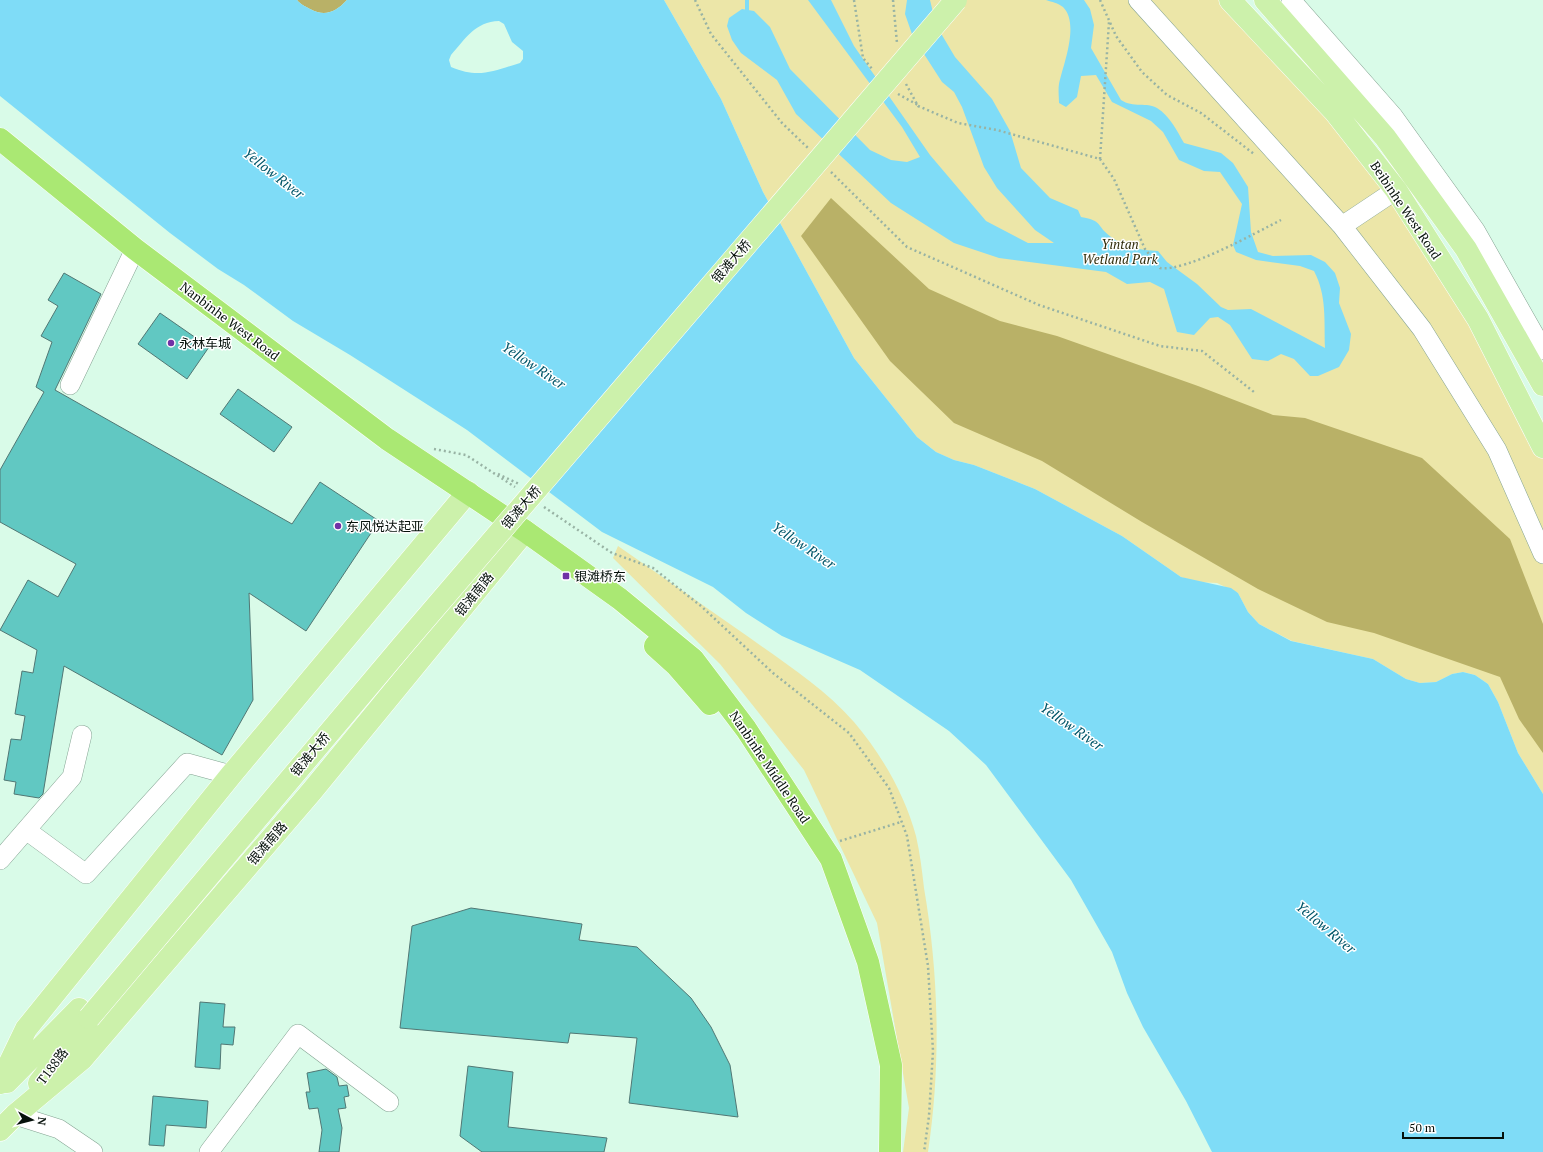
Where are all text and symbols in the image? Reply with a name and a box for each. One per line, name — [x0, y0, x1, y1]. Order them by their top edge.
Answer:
water label: Yellow River — [240, 143, 309, 203]
street label: Beibinhe West Road — [1366, 157, 1446, 263]
street label: 银滩大桥 — [707, 235, 755, 287]
park label: Yintan Wetland Park — [1082, 235, 1158, 268]
street label: Nanbinhe West Road — [177, 278, 283, 364]
place label: 永林车城 — [179, 334, 231, 352]
water label: Yellow River — [499, 337, 570, 394]
marker: 永林车城 — [166, 338, 176, 348]
street label: 银滩大桥 — [497, 481, 545, 533]
place label: 东风悦达起亚 — [346, 517, 424, 535]
water label: Yellow River — [769, 517, 840, 574]
marker: 东风悦达起亚 — [333, 521, 343, 531]
place label: 银滩桥东 — [574, 567, 626, 585]
street label: 银滩南路 — [451, 568, 497, 620]
marker: 银滩桥东 — [561, 571, 571, 581]
water label: Yellow River — [1037, 697, 1108, 755]
street label: Nanbinhe Middle Road — [726, 707, 814, 827]
street label: 银滩大桥 — [286, 728, 334, 780]
street label: 银滩南路 — [243, 817, 291, 869]
water label: Yellow River — [1292, 896, 1360, 958]
street label: T188路 — [32, 1044, 72, 1088]
north arrow — [12, 1100, 52, 1140]
scale bar — [1403, 1114, 1503, 1140]
text: N — [34, 1116, 49, 1127]
text: 50 m — [1409, 1120, 1436, 1135]

